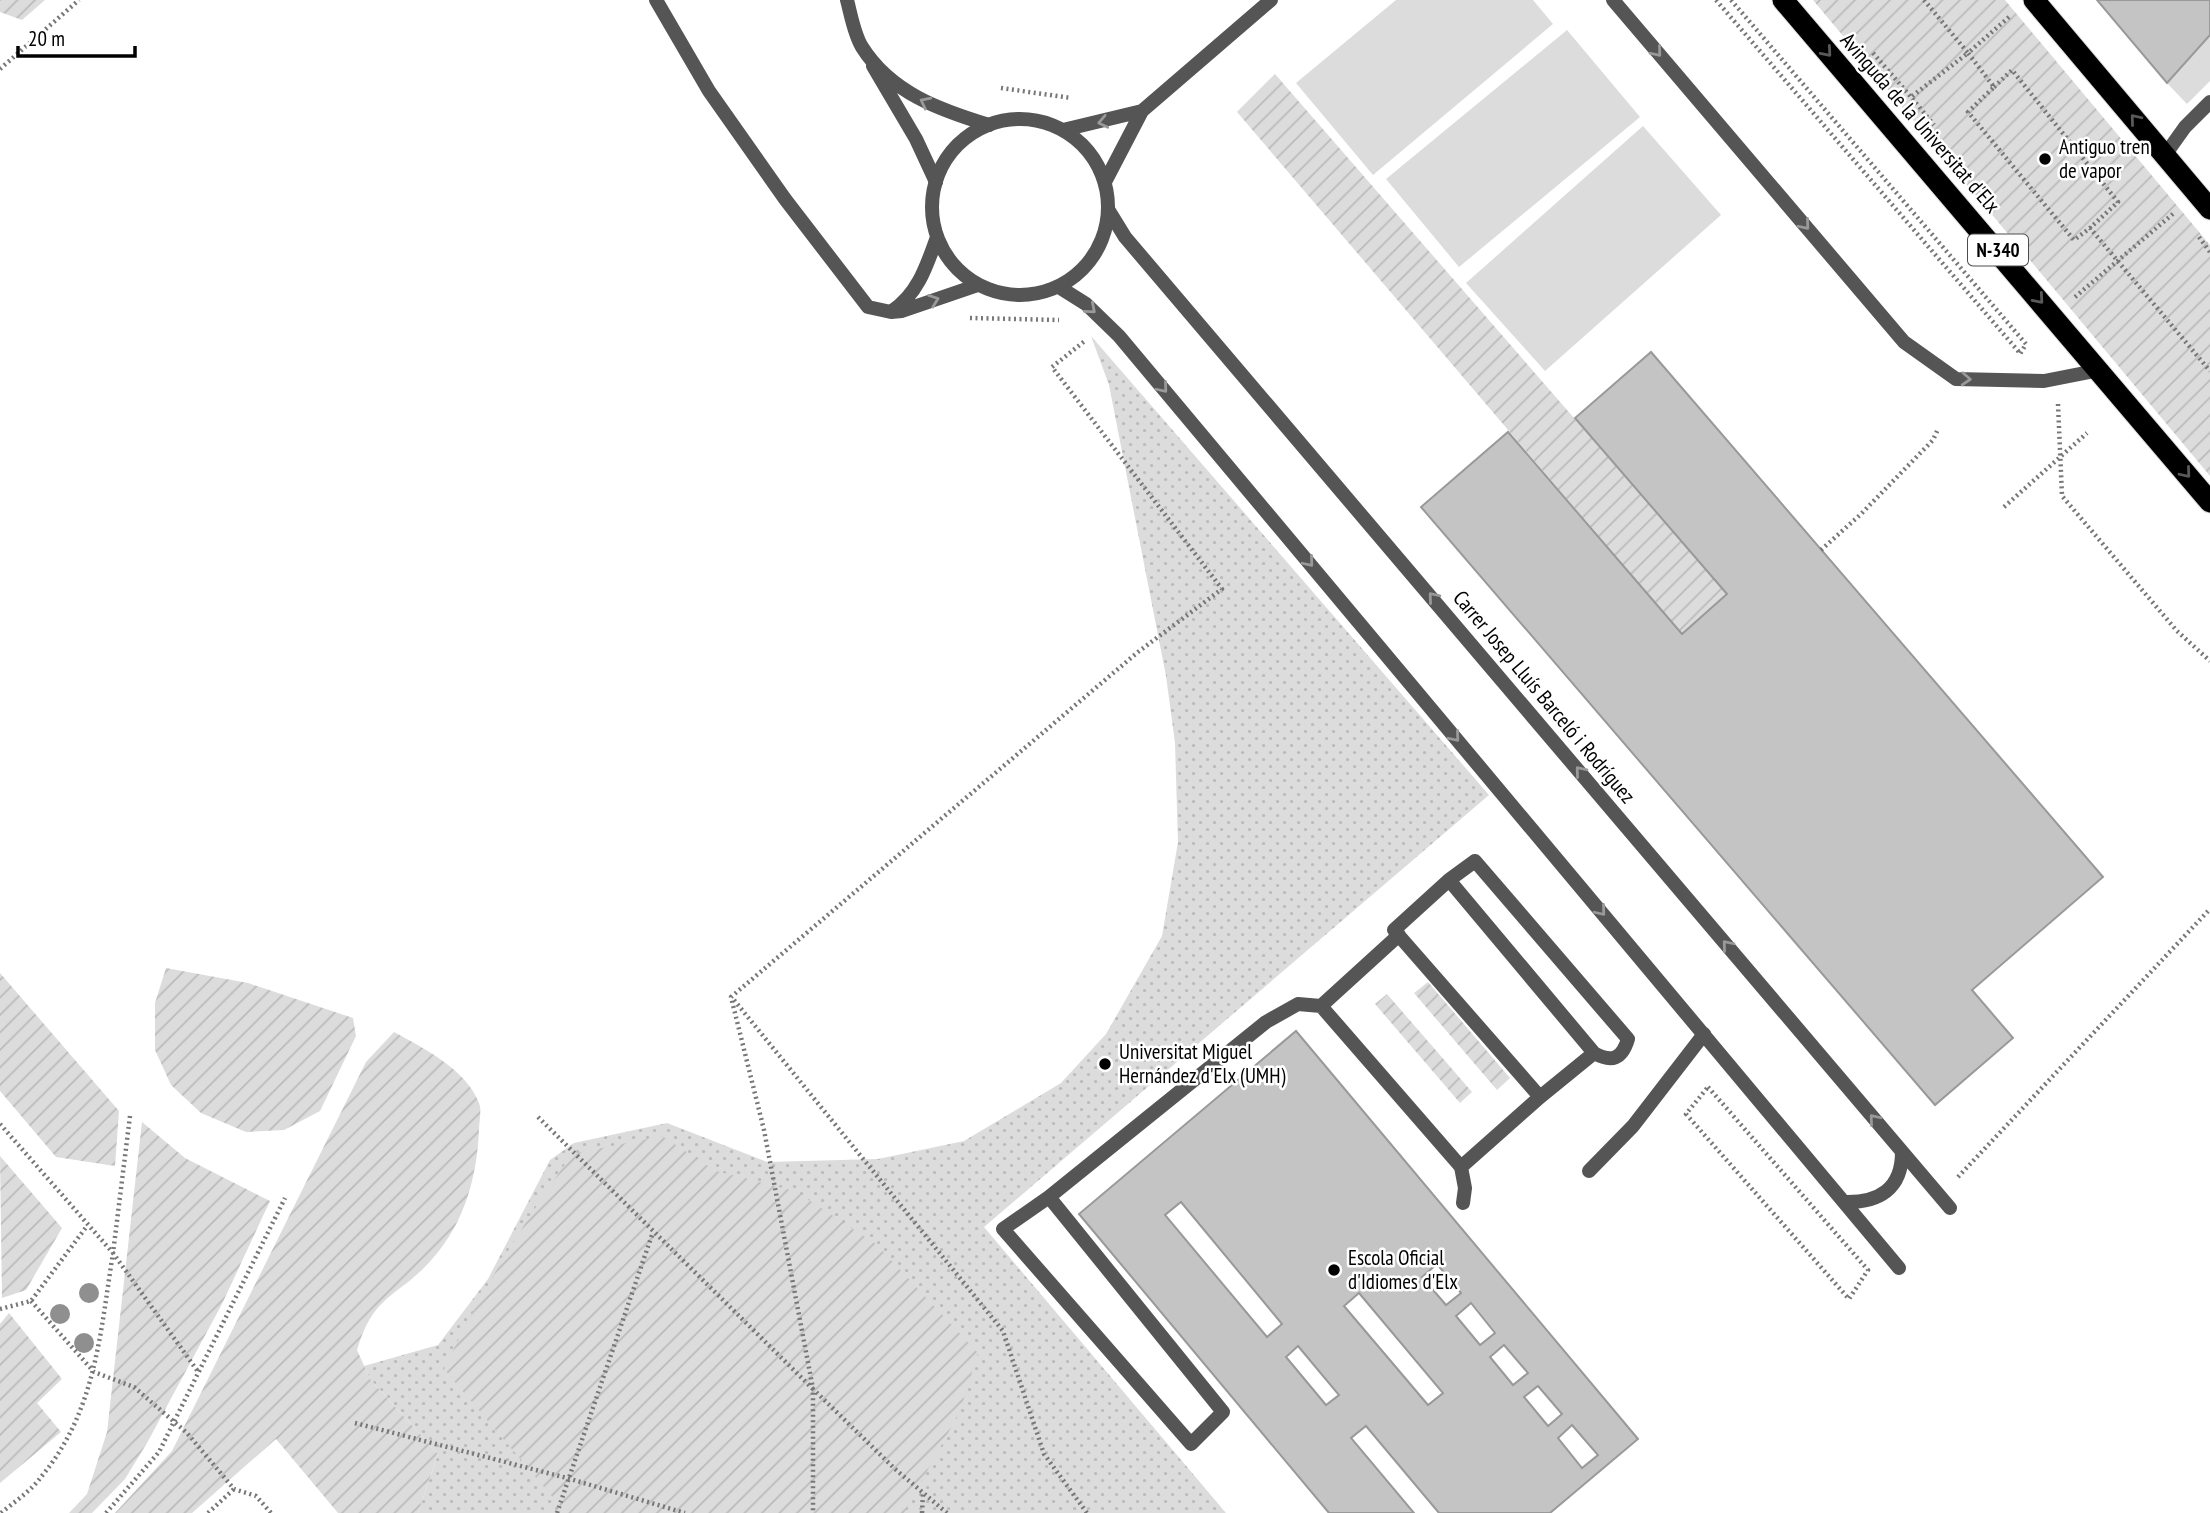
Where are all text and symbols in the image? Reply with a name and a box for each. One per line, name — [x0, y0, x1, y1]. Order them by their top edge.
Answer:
scale bar — [18, 14, 135, 58]
text: 20 m — [28, 25, 65, 52]
street label: Avinguda de la Universitat d'Elx — [1835, 27, 2006, 219]
one-way arrow — [1649, 44, 1661, 57]
one-way arrow — [1819, 44, 1831, 57]
one-way arrow — [919, 97, 932, 111]
one-way arrow — [1097, 114, 1109, 129]
one-way arrow — [2131, 114, 2143, 127]
place label: Antiguo tren de vapor — [2059, 133, 2150, 184]
marker: Antiguo tren de vapor — [2037, 151, 2053, 167]
one-way arrow — [1797, 217, 1809, 230]
road number: N-340 — [1968, 234, 2028, 266]
one-way arrow — [2031, 291, 2043, 304]
one-way arrow — [928, 294, 940, 308]
one-way arrow — [1083, 301, 1096, 313]
one-way arrow — [1961, 371, 1972, 386]
one-way arrow — [1155, 379, 1167, 392]
one-way arrow — [2178, 465, 2190, 478]
one-way arrow — [1301, 554, 1313, 567]
street label: Carrer Josep Lluís Barceló i Rodríguez — [1447, 585, 1641, 809]
one-way arrow — [1429, 593, 1441, 606]
one-way arrow — [1447, 728, 1459, 741]
one-way arrow — [1576, 766, 1588, 779]
one-way arrow — [1593, 903, 1605, 916]
one-way arrow — [1723, 940, 1735, 953]
place label: Universitat Miguel Hernández d'Elx (UMH) — [1119, 1038, 1285, 1089]
marker: Universitat Miguel Hernández d'Elx (UMH) — [1097, 1056, 1113, 1072]
one-way arrow — [1870, 1114, 1882, 1127]
place label: Escola Oficial d'Idiomes d'Elx — [1348, 1244, 1458, 1295]
marker: Escola Oficial d'Idiomes d'Elx — [1326, 1262, 1342, 1278]

